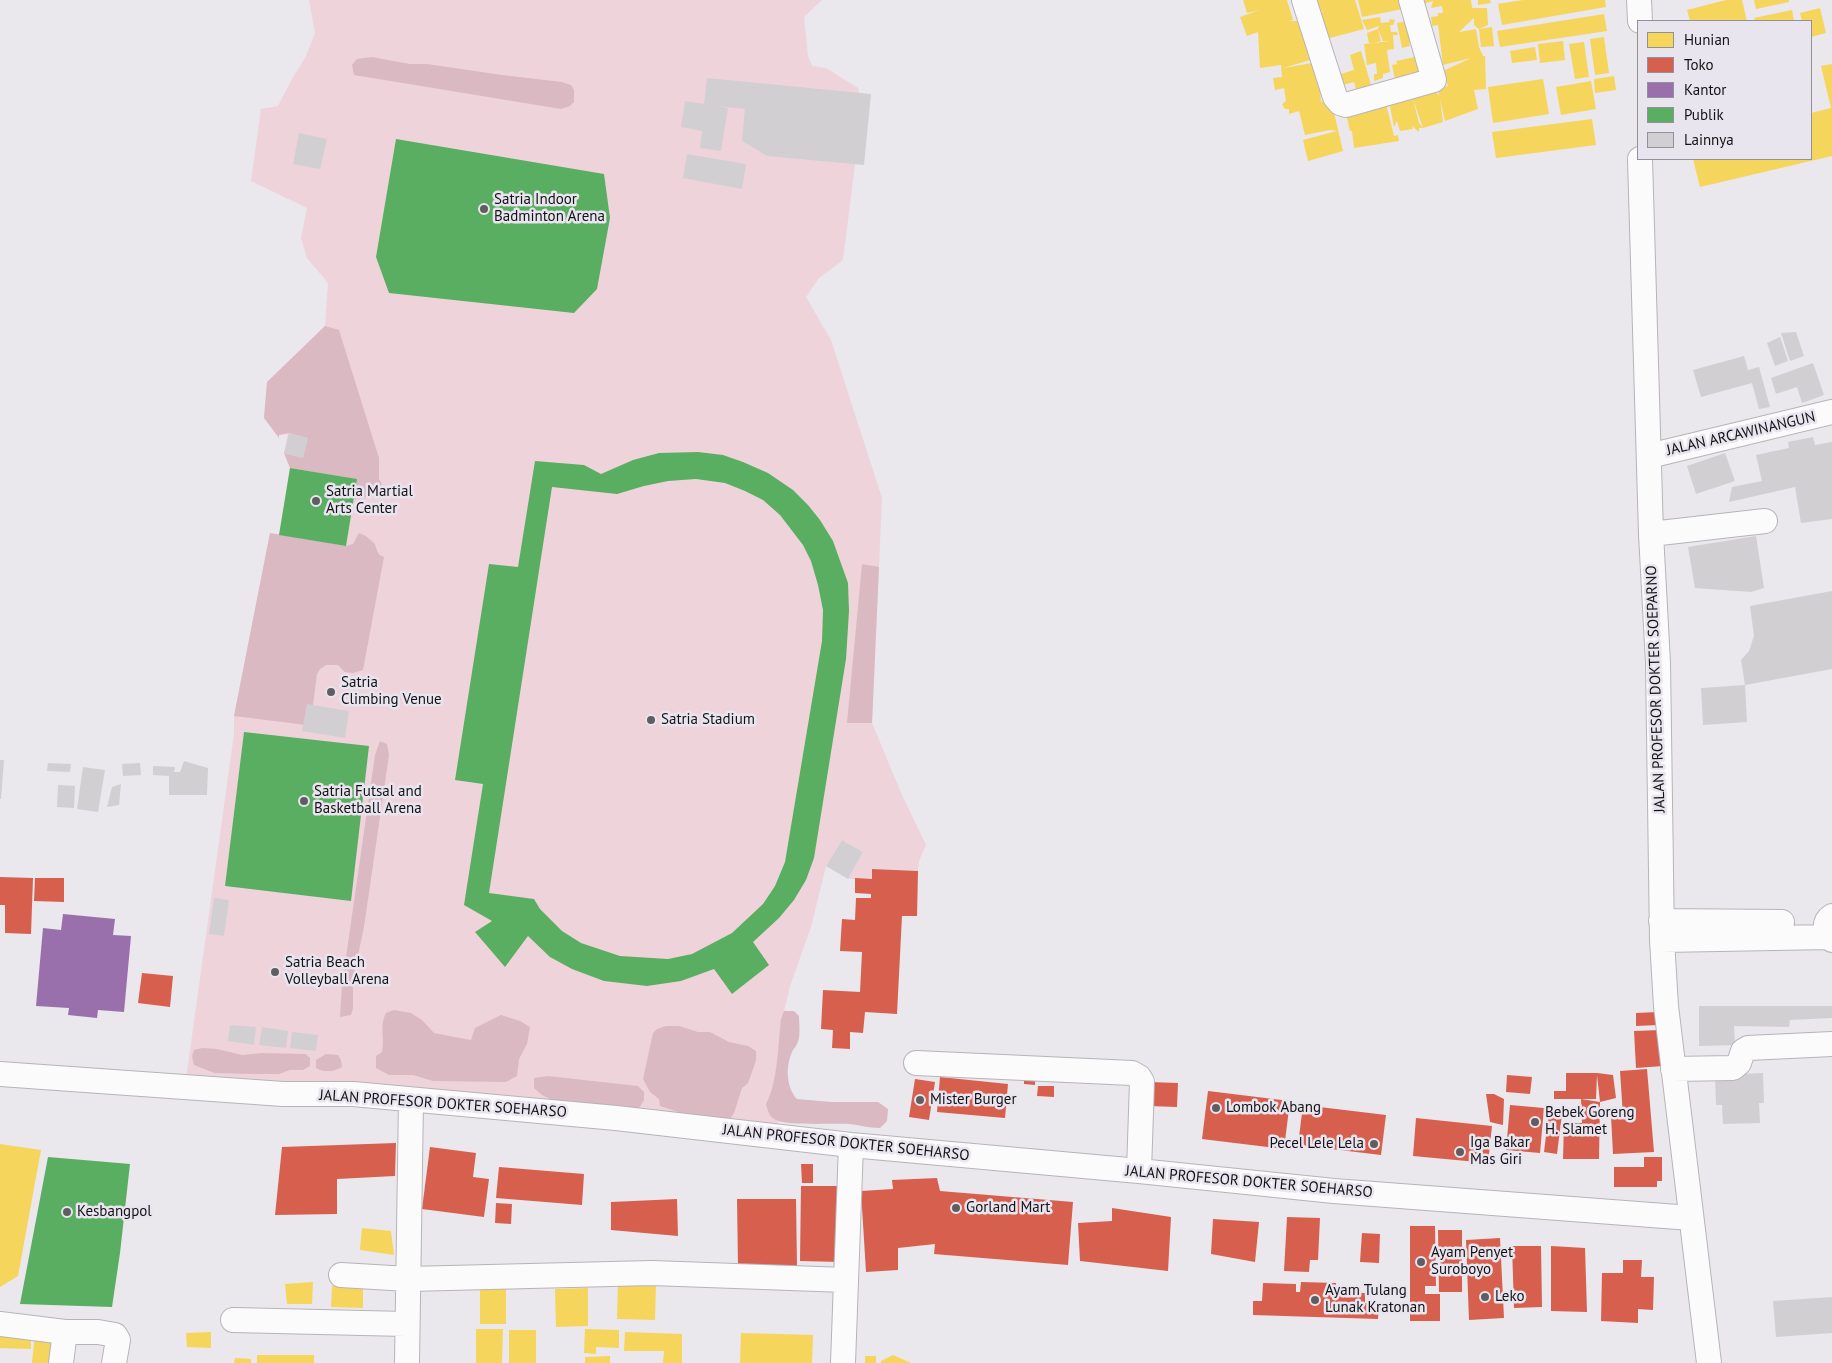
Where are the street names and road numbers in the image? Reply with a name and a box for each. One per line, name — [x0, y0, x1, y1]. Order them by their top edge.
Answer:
street label: JALAN ARCAWINANGUN — [1665, 408, 1817, 460]
street label: JALAN PROFESOR DOKTER SOEPARNO — [1643, 565, 1669, 813]
street label: JALAN PROFESOR DOKTER SOEHARSO — [319, 1086, 567, 1122]
street label: JALAN PROFESOR DOKTER SOEHARSO — [722, 1121, 970, 1165]
street label: JALAN PROFESOR DOKTER SOEHARSO — [1125, 1162, 1373, 1202]

